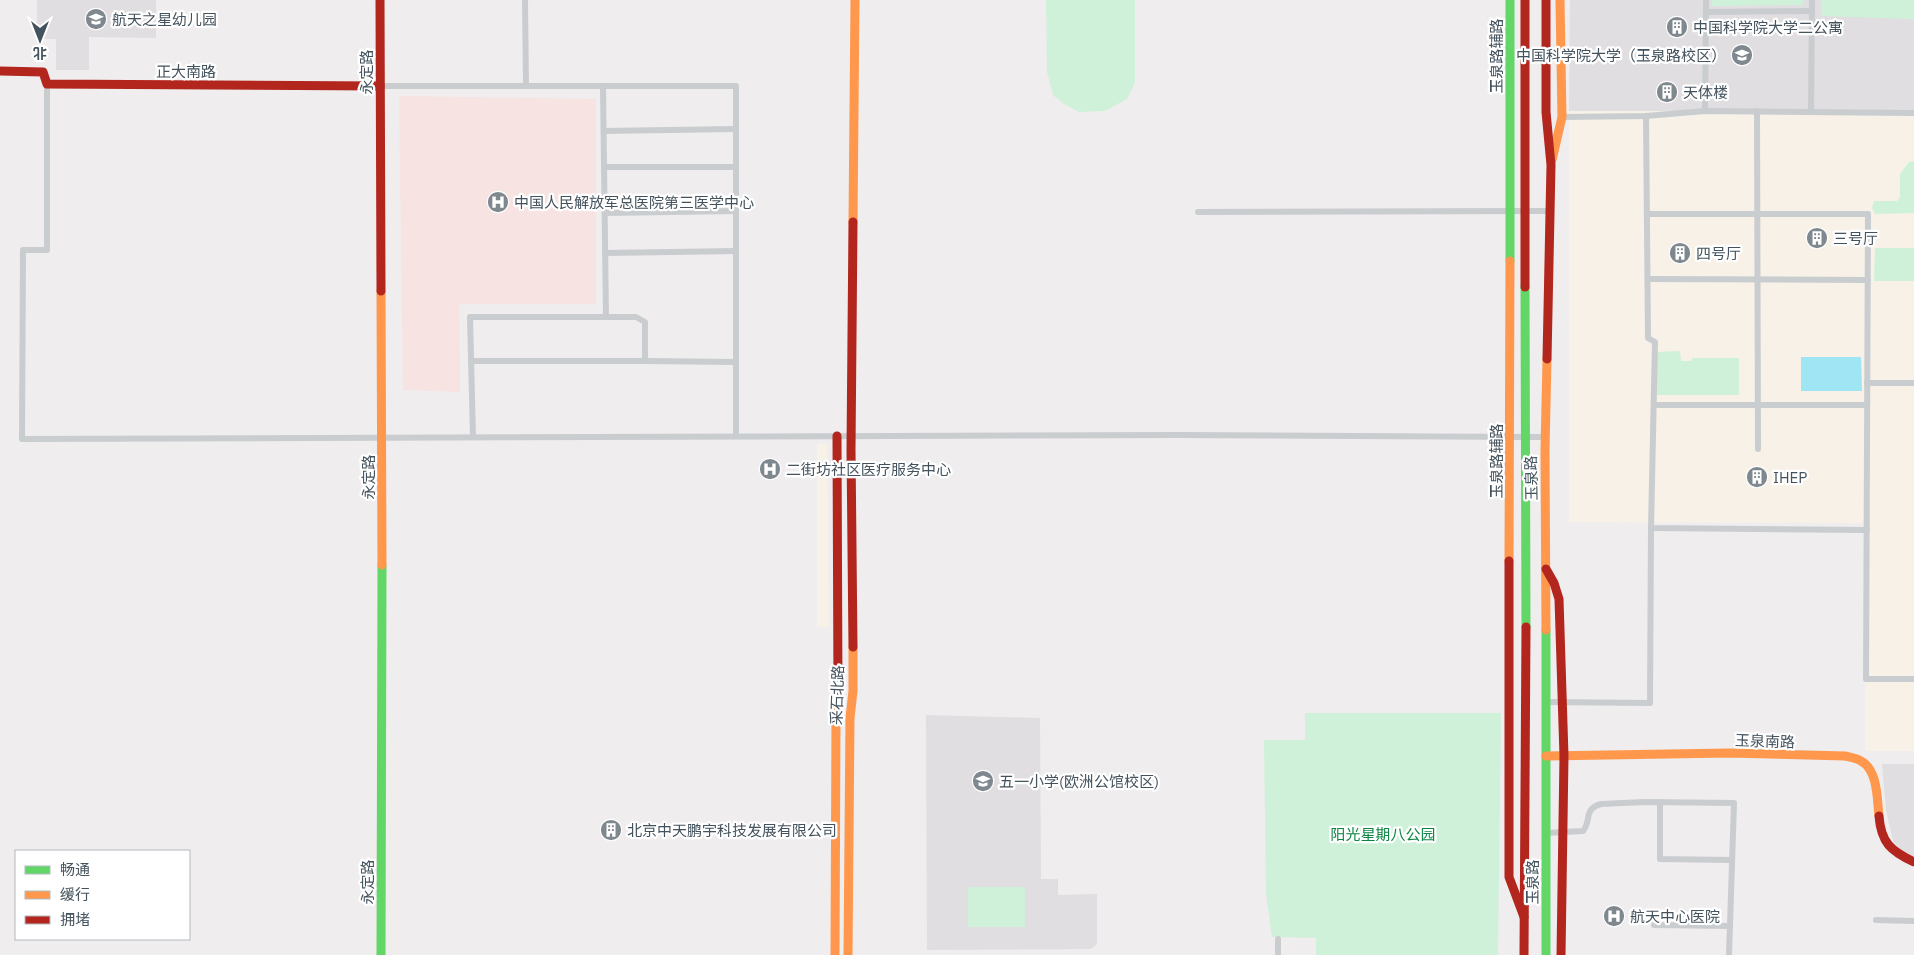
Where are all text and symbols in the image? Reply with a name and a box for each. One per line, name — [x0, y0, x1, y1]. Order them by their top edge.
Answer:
school or university icon: 航天之星幼儿园 — [84, 7, 108, 31]
place label: 航天之星幼儿园 — [112, 10, 217, 29]
north arrow — [15, 15, 65, 65]
building icon: 中国科学院大学二公寓 — [1665, 15, 1689, 39]
street label: 玉泉路辅路 — [1487, 18, 1506, 94]
place label: 中国科学院大学二公寓 — [1693, 18, 1843, 37]
school or university icon: 中国科学院大学（玉泉路校区） — [1730, 43, 1754, 67]
text: 北 — [33, 44, 47, 62]
place label: 中国科学院大学（玉泉路校区） — [1516, 46, 1726, 65]
street label: 永定路 — [357, 49, 376, 95]
street label: 正大南路 — [156, 62, 216, 81]
building icon: 天体楼 — [1655, 80, 1679, 104]
place label: 天体楼 — [1683, 83, 1728, 102]
hospital icon: 中国人民解放军总医院第三医学中心 — [486, 190, 510, 214]
place label: 中国人民解放军总医院第三医学中心 — [514, 193, 754, 212]
building icon: 三号厅 — [1805, 226, 1829, 250]
place label: 三号厅 — [1833, 229, 1878, 248]
building icon: 四号厅 — [1668, 241, 1692, 265]
place label: 四号厅 — [1696, 244, 1741, 263]
street label: 玉泉路辅路 — [1487, 423, 1506, 499]
street label: 永定路 — [359, 454, 378, 500]
street label: 玉泉路 — [1521, 455, 1541, 501]
hospital icon: 二街坊社区医疗服务中心 — [758, 457, 782, 481]
place label: 二街坊社区医疗服务中心 — [786, 460, 951, 479]
building icon: IHEP — [1745, 465, 1769, 489]
place label: IHEP — [1773, 468, 1807, 487]
street label: 采石北路 — [826, 665, 848, 725]
street label: 玉泉南路 — [1735, 730, 1795, 752]
school or university icon: 五一小学(欧洲公馆校区) — [971, 769, 995, 793]
place label: 五一小学(欧洲公馆校区) — [999, 772, 1159, 791]
building icon: 北京中天鹏宇科技发展有限公司 — [599, 818, 623, 842]
place label: 北京中天鹏宇科技发展有限公司 — [627, 821, 837, 840]
park label: 阳光星期八公园 — [1330, 825, 1436, 844]
legend — [15, 850, 190, 940]
street label: 永定路 — [358, 859, 377, 905]
street label: 玉泉路 — [1523, 859, 1542, 905]
text: 畅通 — [60, 860, 90, 879]
text: 缓行 — [60, 885, 90, 904]
hospital icon: 航天中心医院 — [1602, 904, 1626, 928]
place label: 航天中心医院 — [1630, 907, 1720, 926]
text: 拥堵 — [60, 910, 90, 929]

